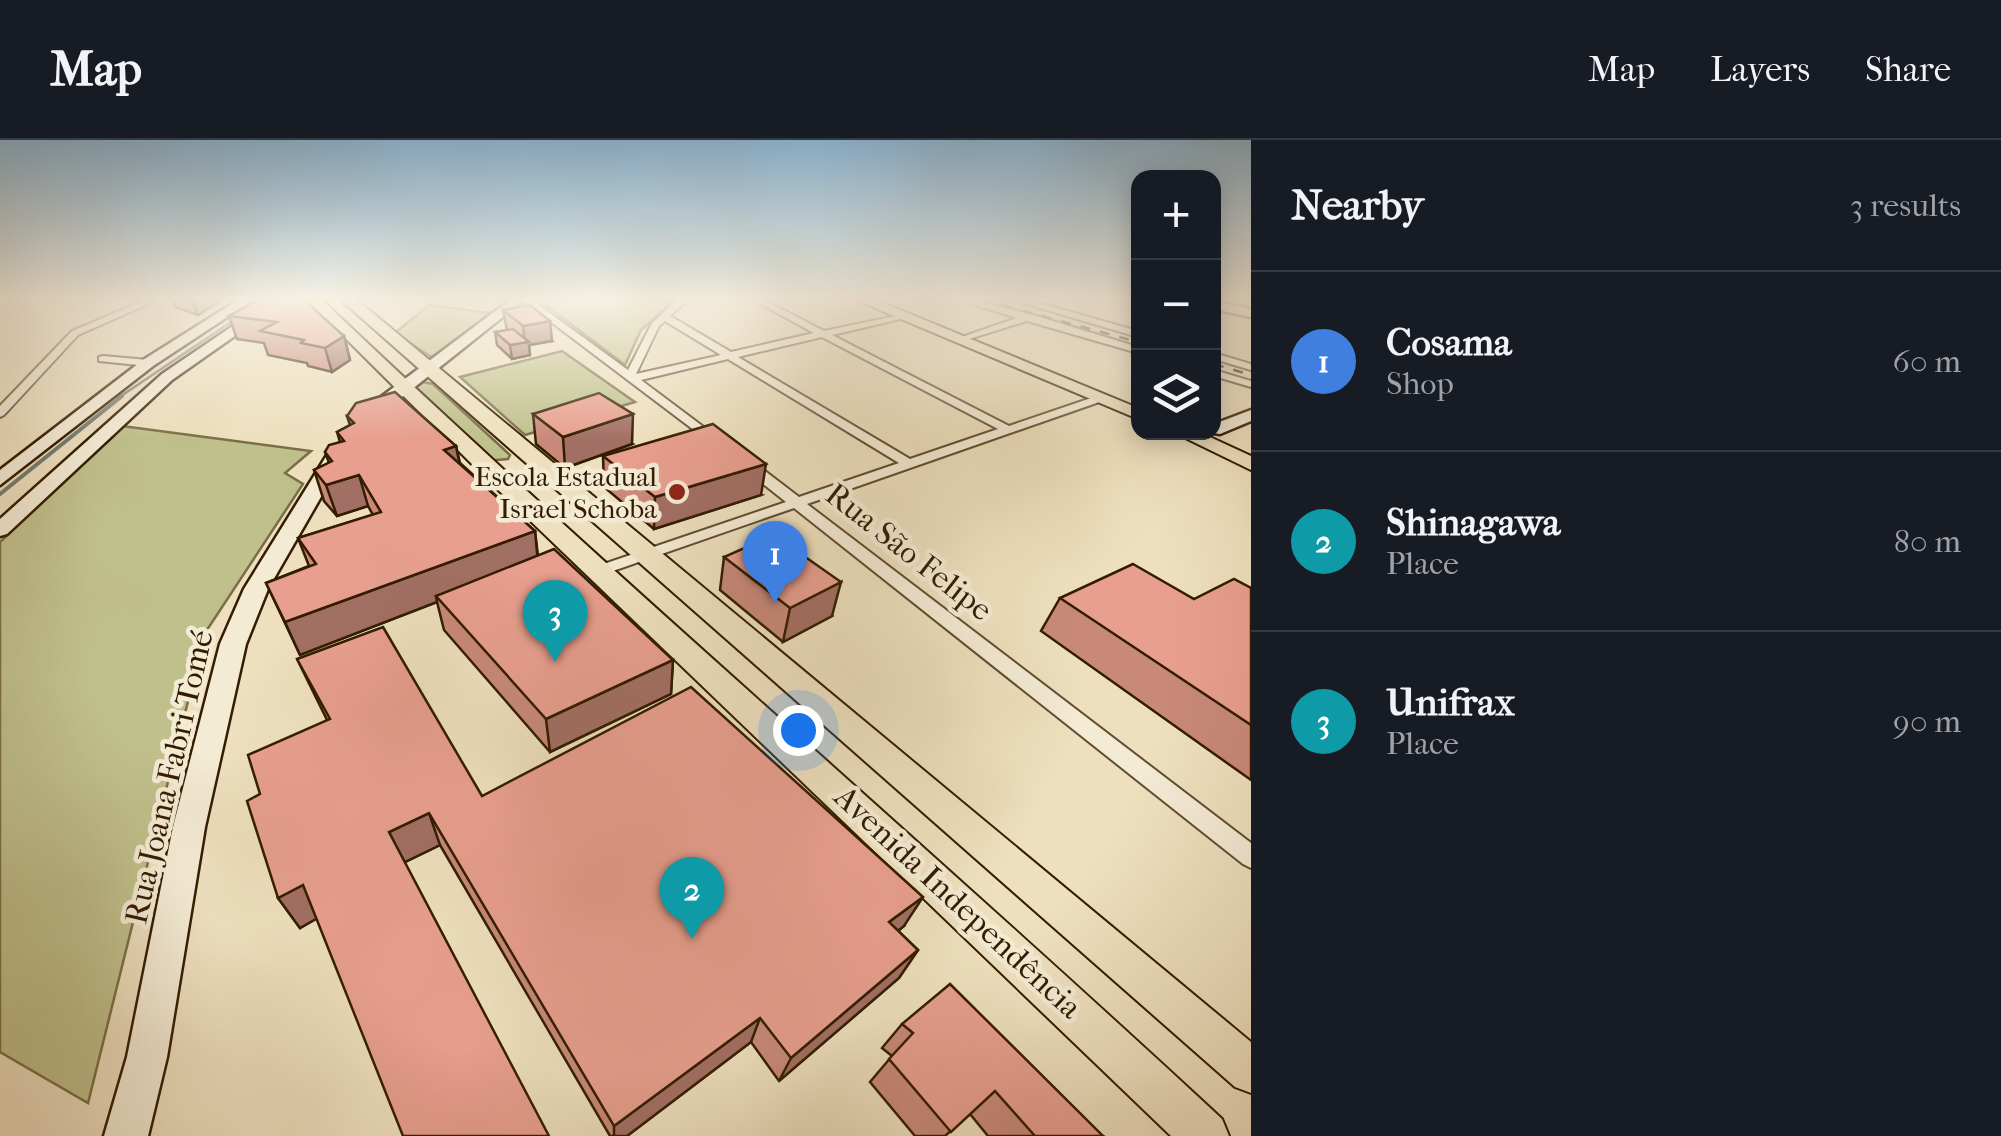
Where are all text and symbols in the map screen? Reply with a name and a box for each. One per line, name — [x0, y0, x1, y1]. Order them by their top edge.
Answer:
text: Map — [50, 41, 142, 97]
text: Map — [1588, 49, 1655, 90]
text: Layers — [1710, 49, 1810, 90]
text: Share — [1865, 49, 1951, 90]
map controls — [1131, 170, 1221, 440]
button: + — [1131, 170, 1221, 260]
text: Nearby — [1291, 181, 1423, 230]
text: 3 results — [1850, 187, 1961, 224]
button: − — [1131, 260, 1221, 350]
text: Cosama — [1386, 320, 1512, 365]
text: 1 — [1318, 343, 1329, 380]
text: 60 m — [1893, 343, 1961, 380]
button: layers — [1131, 350, 1221, 440]
text: Shop — [1386, 365, 1454, 402]
place label: Escola Estadual Israel Schoba — [474, 460, 658, 525]
street label: Rua São Felipe — [818, 476, 1000, 629]
marker: Escola Estadual Israel Schoba — [666, 481, 688, 503]
text: Shinagawa — [1386, 500, 1560, 545]
pin: 1 — [742, 520, 808, 603]
text: 2 — [1315, 523, 1332, 560]
text: 80 m — [1894, 523, 1961, 560]
text: Place — [1386, 545, 1459, 582]
pin: 3 — [522, 580, 588, 662]
street label: Rua Joana Fabri Tomé — [117, 626, 221, 927]
text: Unifrax — [1386, 680, 1515, 725]
text: 3 — [1317, 703, 1330, 740]
text: 90 m — [1893, 703, 1961, 740]
your location — [773, 705, 824, 756]
text: Place — [1386, 725, 1459, 762]
street label: Avenida Independência — [825, 777, 1090, 1027]
pin: 2 — [660, 856, 724, 939]

